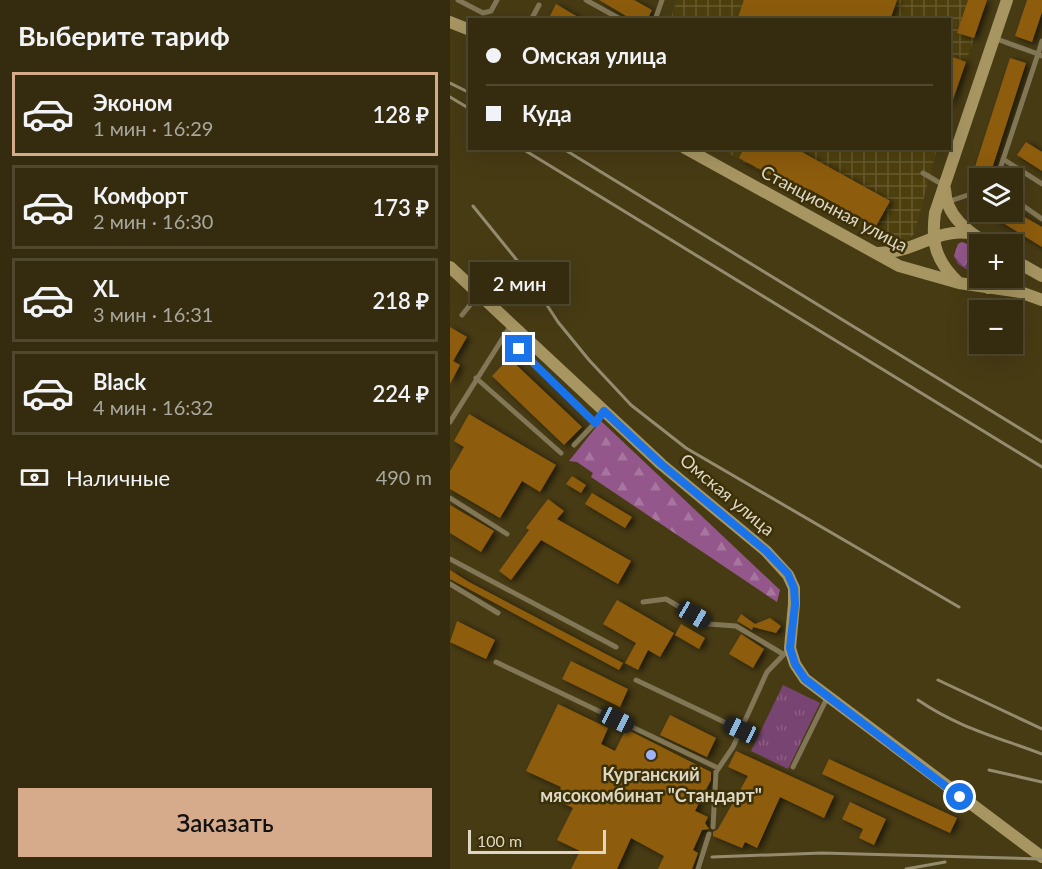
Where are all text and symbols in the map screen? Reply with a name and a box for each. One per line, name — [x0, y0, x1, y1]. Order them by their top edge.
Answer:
text: Выберите тариф — [18, 19, 230, 52]
text: Омская улица — [522, 42, 667, 69]
icon: car — [21, 87, 75, 141]
text: Эконом — [93, 89, 173, 116]
text: Куда — [522, 100, 572, 127]
text: 128 ₽ — [372, 101, 429, 128]
text: 1 мин · 16:29 — [93, 116, 213, 140]
street label: Станционная улица — [757, 160, 912, 256]
map controls — [969, 168, 1023, 354]
button: layers — [969, 168, 1023, 222]
icon: car — [21, 180, 75, 234]
text: Комфорт — [93, 182, 188, 209]
text: 173 ₽ — [372, 194, 429, 221]
text: 2 мин · 16:30 — [93, 209, 213, 233]
button: + — [969, 234, 1023, 288]
callout: 2 мин — [470, 262, 568, 304]
text: 2 мин — [493, 271, 546, 295]
icon: car — [21, 273, 75, 327]
text: XL — [93, 275, 119, 302]
text: 218 ₽ — [372, 287, 429, 314]
button: − — [969, 300, 1023, 354]
text: 3 мин · 16:31 — [93, 302, 213, 326]
route end — [505, 335, 532, 362]
icon: car — [21, 366, 75, 420]
text: Black — [93, 368, 146, 395]
text: 224 ₽ — [372, 380, 429, 407]
text: 4 мин · 16:32 — [93, 395, 213, 419]
street label: Омская улица — [676, 448, 779, 540]
icon: cash — [18, 461, 51, 494]
text: Наличные — [66, 464, 170, 491]
text: 490 m — [376, 465, 432, 489]
car — [674, 598, 714, 632]
car — [597, 704, 637, 736]
car — [721, 714, 761, 746]
marker: Курганский мясокомбинат "Стандарт" — [644, 748, 658, 762]
place label: Курганский мясокомбинат "Стандарт" — [540, 763, 762, 806]
route start — [946, 783, 973, 810]
button: Заказать — [18, 788, 432, 857]
scale bar — [468, 827, 606, 854]
text: 100 m — [477, 831, 522, 850]

